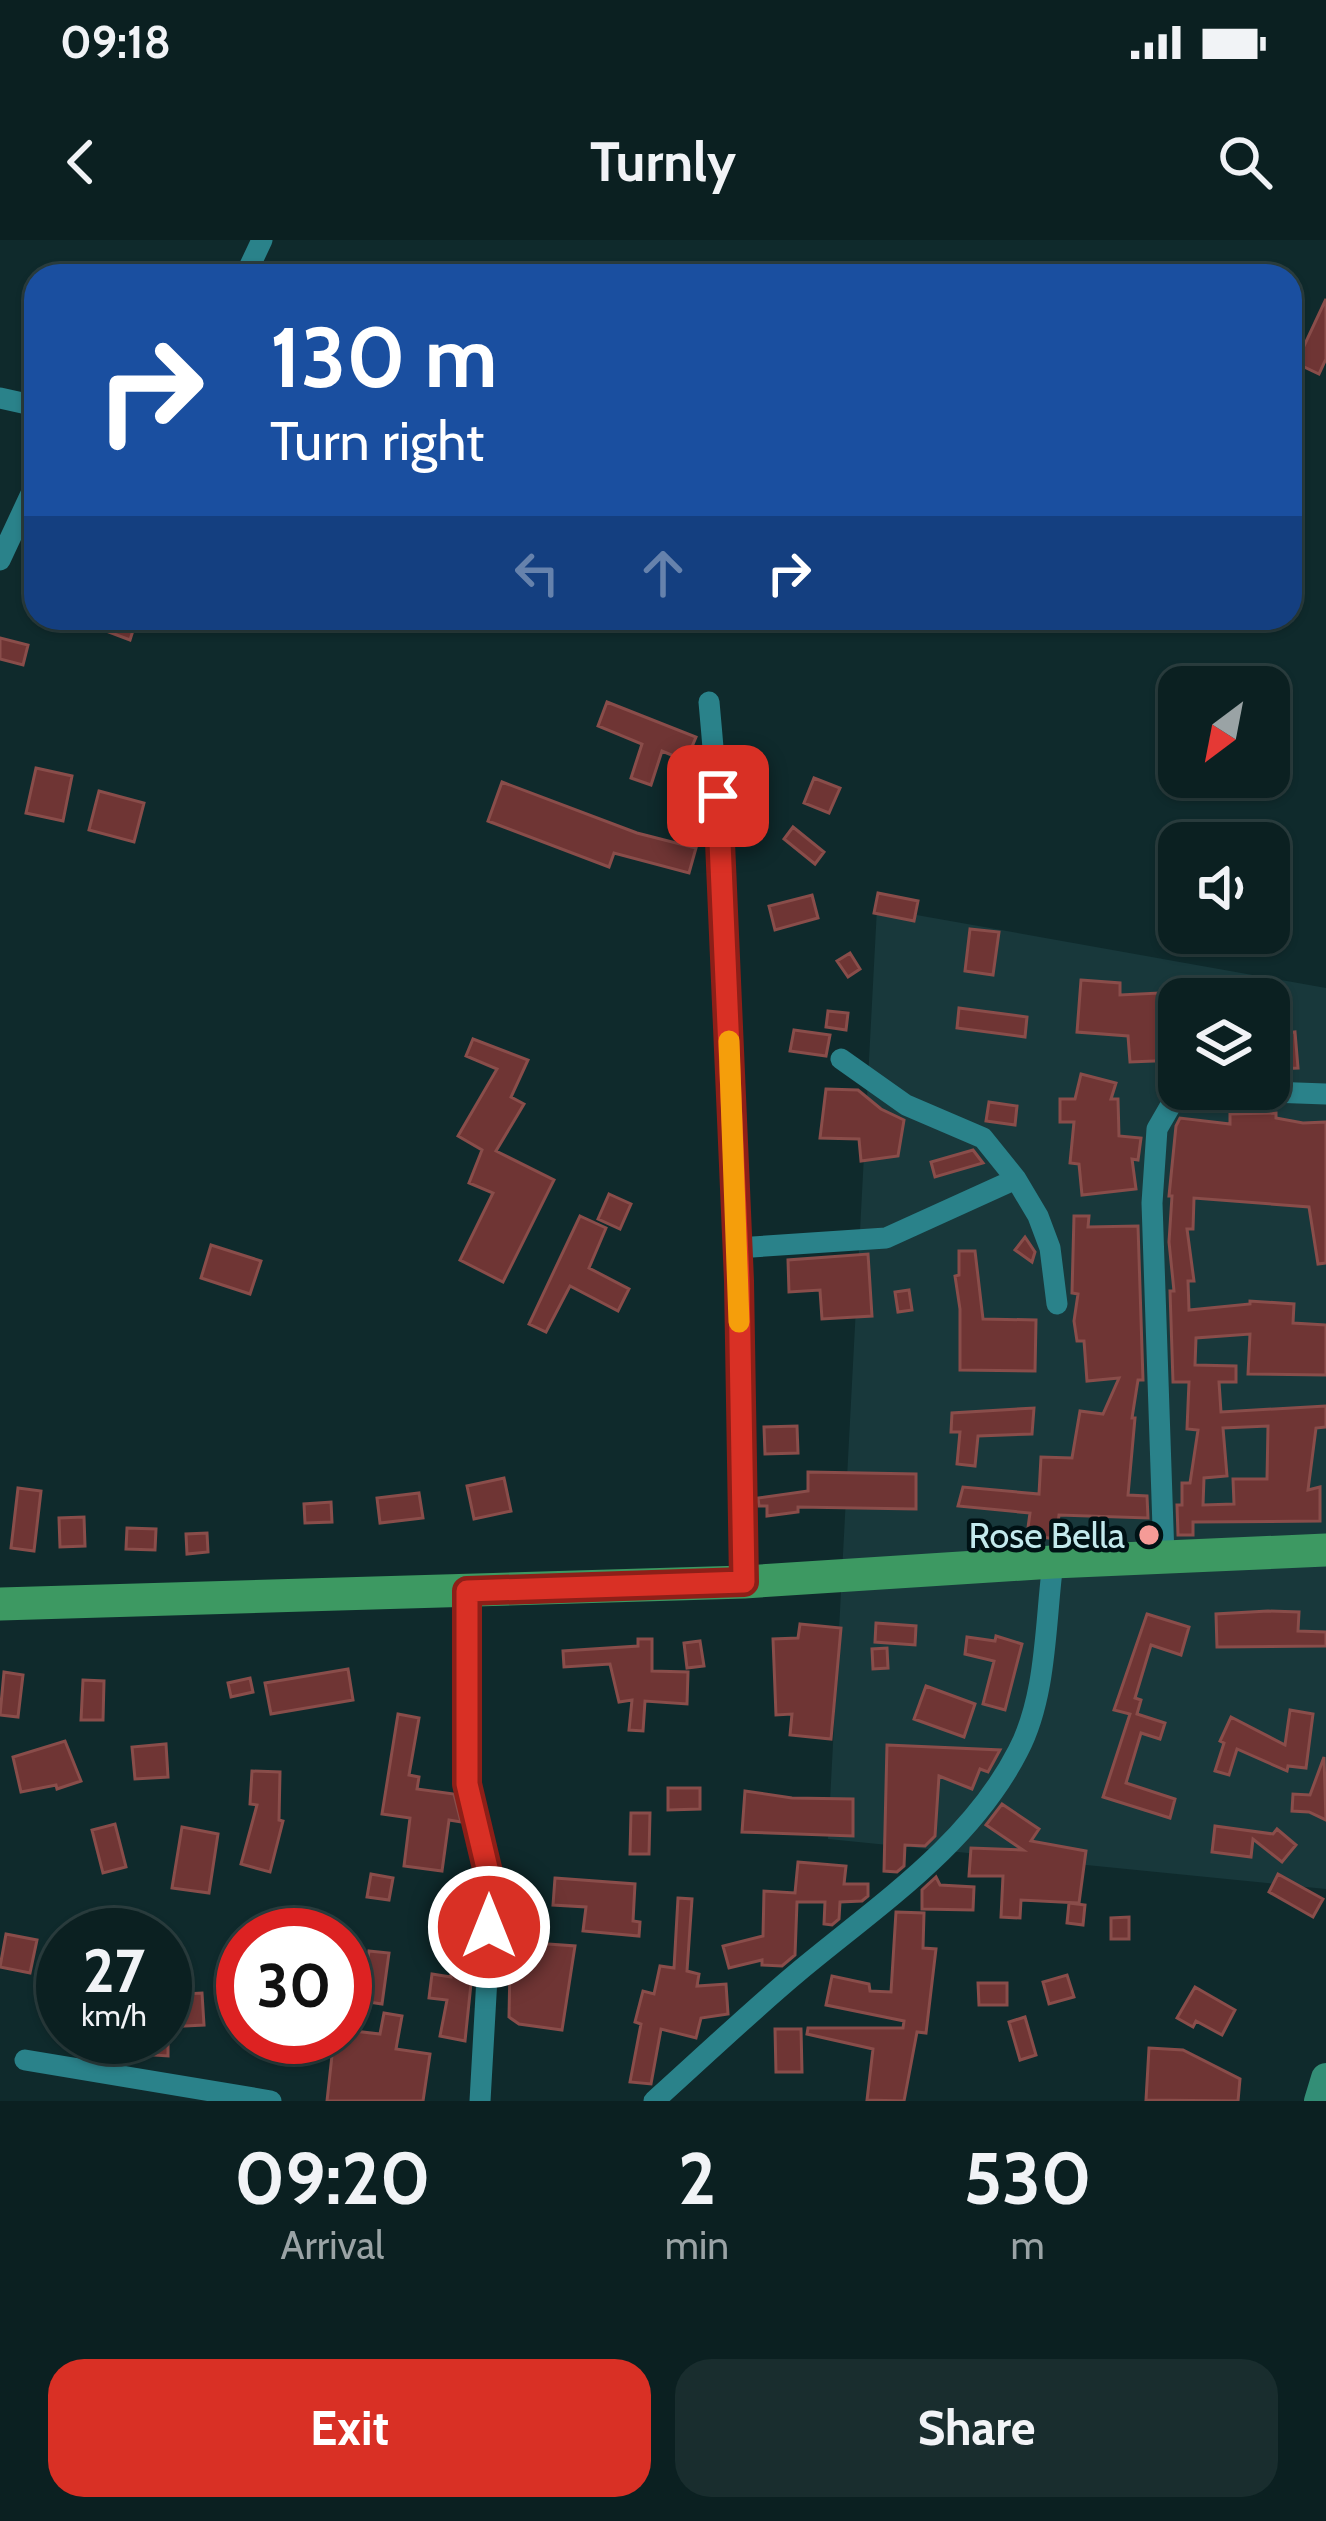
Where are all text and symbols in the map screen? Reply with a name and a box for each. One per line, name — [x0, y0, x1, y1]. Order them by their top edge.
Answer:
text: 09:18 — [60, 15, 171, 69]
icon: back — [48, 129, 114, 195]
text: Turnly — [590, 129, 736, 195]
icon: search — [1212, 129, 1278, 195]
text: 130 m — [270, 306, 497, 408]
icon: right — [72, 312, 228, 468]
text: Turn right — [270, 408, 484, 474]
icon: left — [504, 540, 570, 606]
icon: ahead — [630, 540, 696, 606]
icon: right — [756, 540, 822, 606]
north arrow — [1158, 666, 1290, 798]
map controls — [1158, 666, 1290, 1110]
pin — [667, 745, 769, 847]
icon: arrive — [685, 763, 751, 829]
button: sound — [1158, 822, 1290, 954]
button: layers — [1158, 978, 1290, 1110]
place label: Rose Bella — [969, 1513, 1125, 1557]
marker: Rose Bella — [1136, 1522, 1162, 1548]
position arrow — [426, 1864, 552, 1990]
speed limit sign: 30 — [216, 1908, 372, 2064]
text: 27 — [83, 1934, 145, 2007]
text: km/h — [81, 1997, 147, 2034]
text: 09:20 — [234, 2135, 431, 2222]
text: 2 — [678, 2135, 716, 2222]
text: 530 — [963, 2135, 1092, 2222]
text: Arrival — [280, 2221, 384, 2269]
text: min — [665, 2221, 729, 2269]
text: m — [1010, 2221, 1045, 2269]
button: Exit — [48, 2359, 651, 2497]
button: Share — [675, 2359, 1278, 2497]

